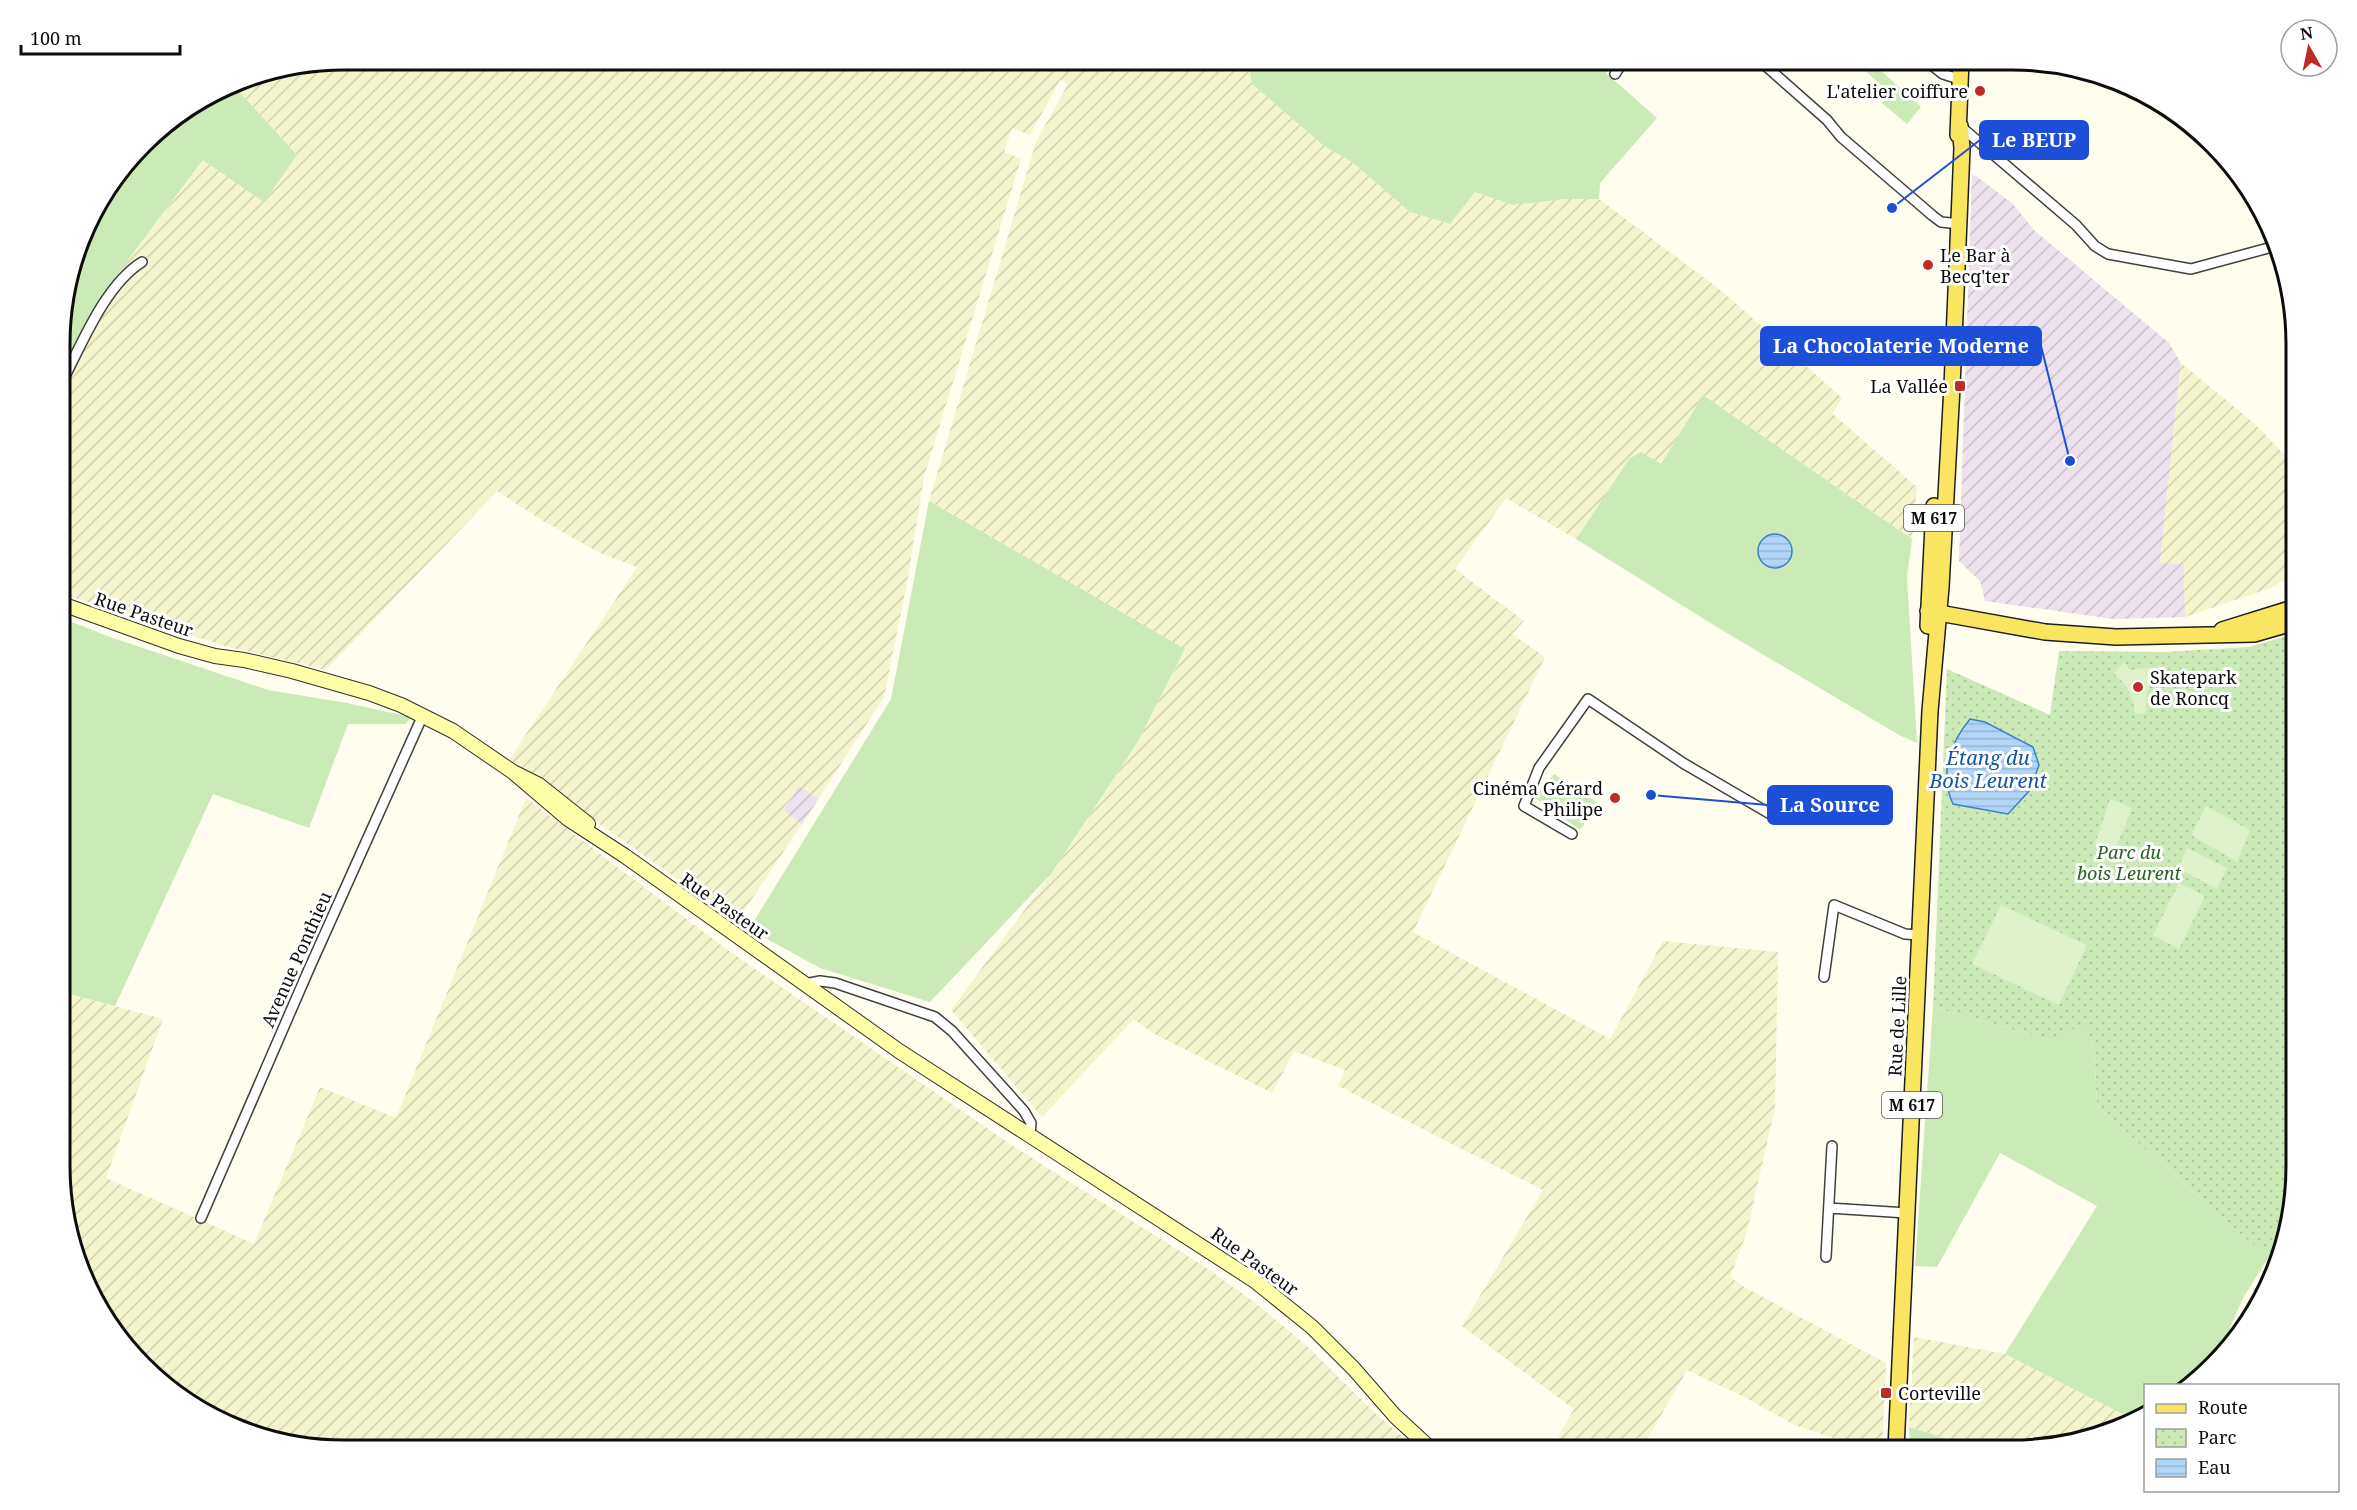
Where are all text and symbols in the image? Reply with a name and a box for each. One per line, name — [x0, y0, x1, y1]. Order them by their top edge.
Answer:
scale bar — [21, 18, 180, 56]
north arrow — [2279, 18, 2339, 78]
text: N — [2299, 21, 2315, 45]
text: 100 m — [30, 26, 82, 50]
place label: L'atelier coiffure — [1826, 79, 1968, 103]
marker: L'atelier coiffure — [1973, 84, 1987, 98]
callout: Le BEUP — [1980, 121, 2088, 159]
text: Le BEUP — [1992, 126, 2076, 153]
place label: Le Bar à Becq'ter — [1940, 243, 2011, 288]
marker: Le Bar à Becq'ter — [1921, 258, 1935, 272]
callout: La Chocolaterie Moderne — [1761, 327, 2041, 365]
text: La Chocolaterie Moderne — [1773, 332, 2029, 359]
place label: La Vallée — [1870, 374, 1948, 398]
marker: La Vallée — [1953, 379, 1967, 393]
road number: M 617 — [1904, 505, 1964, 531]
street label: Rue Pasteur — [92, 586, 197, 642]
place label: Skatepark de Roncq — [2150, 665, 2237, 710]
marker: Skatepark de Roncq — [2131, 680, 2145, 694]
water label: Étang du Bois Leurent — [1928, 744, 2047, 794]
place label: Cinéma Gérard Philipe — [1473, 776, 1603, 821]
callout: La Source — [1768, 786, 1892, 824]
marker: Cinéma Gérard Philipe — [1608, 791, 1622, 805]
text: La Source — [1780, 791, 1880, 818]
park label: Parc du bois Leurent — [2077, 840, 2181, 885]
street label: Rue Pasteur — [676, 867, 774, 946]
street label: Avenue Ponthieu — [255, 887, 337, 1031]
street label: Rue de Lille — [1882, 975, 1912, 1077]
road number: M 617 — [1882, 1092, 1942, 1118]
street label: Rue Pasteur — [1206, 1221, 1304, 1301]
place label: Corteville — [1898, 1381, 1981, 1405]
legend — [2144, 1384, 2339, 1492]
marker: Corteville — [1879, 1386, 1893, 1400]
text: Route — [2198, 1395, 2248, 1419]
text: Parc — [2198, 1425, 2236, 1449]
text: Eau — [2198, 1455, 2231, 1479]

